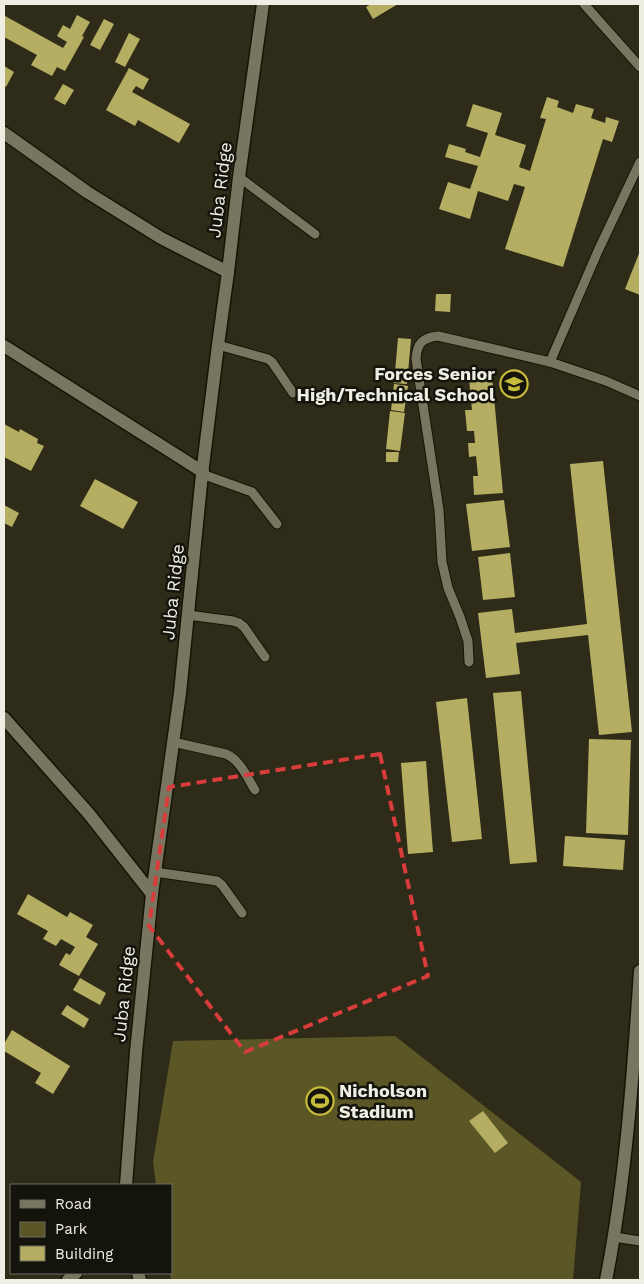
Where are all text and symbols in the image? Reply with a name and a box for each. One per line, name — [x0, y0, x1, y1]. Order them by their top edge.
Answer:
street label: Juba Ridge — [203, 141, 236, 239]
place label: Forces Senior High/Technical School — [297, 363, 495, 405]
school or university icon: Forces Senior High/Technical School — [499, 369, 529, 399]
street label: Juba Ridge — [157, 543, 188, 641]
street label: Juba Ridge — [108, 945, 139, 1043]
place label: Nicholson Stadium — [339, 1080, 427, 1122]
sports icon: Nicholson Stadium — [305, 1086, 335, 1116]
legend — [10, 1184, 172, 1274]
text: Road — [55, 1195, 92, 1213]
text: Park — [55, 1220, 88, 1238]
text: Building — [55, 1245, 113, 1263]

